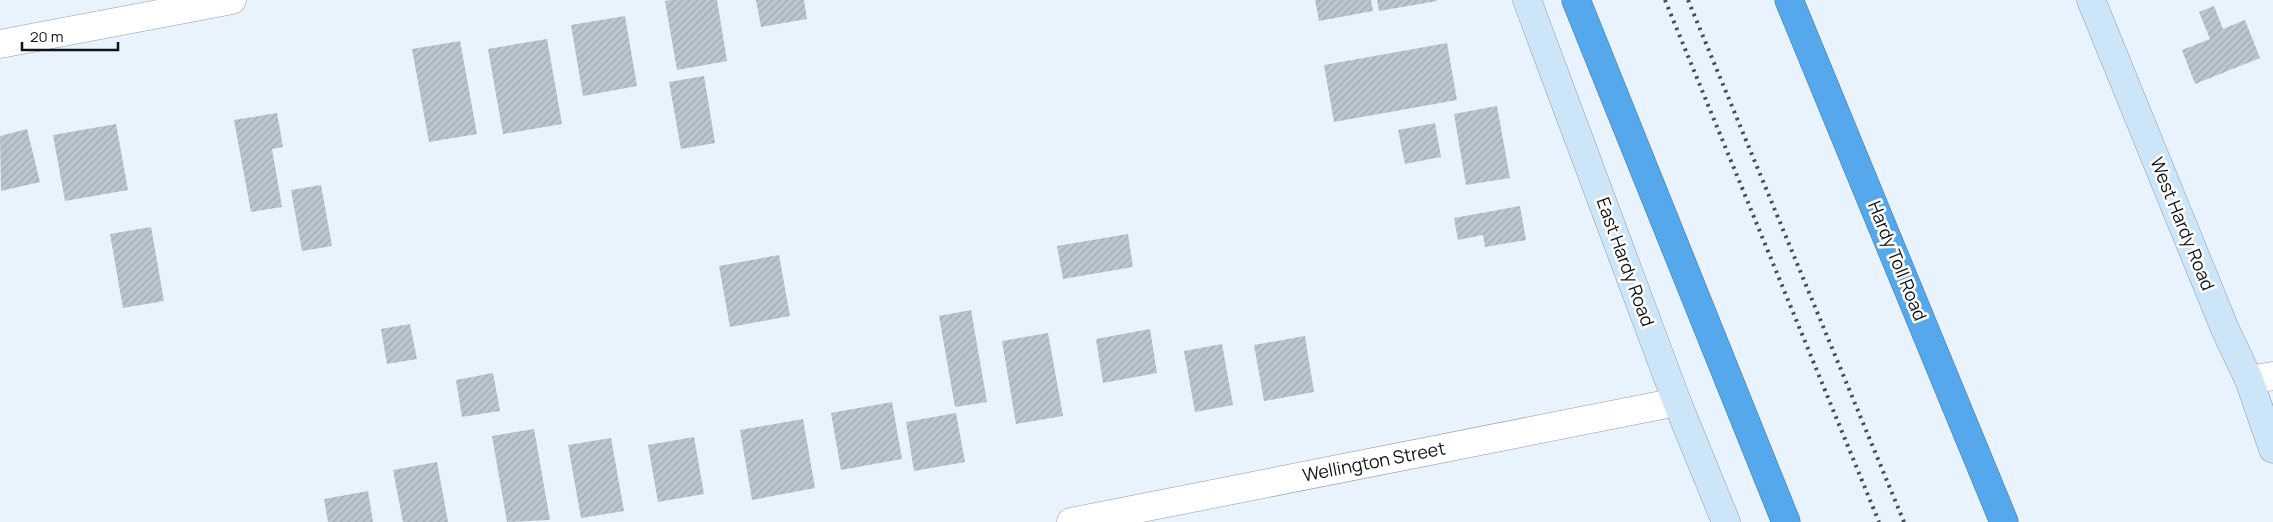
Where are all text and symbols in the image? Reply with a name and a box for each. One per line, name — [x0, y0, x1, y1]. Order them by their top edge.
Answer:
scale bar — [22, 20, 119, 52]
text: 20 m — [30, 26, 63, 47]
street label: West Hardy Road — [2145, 153, 2221, 294]
street label: East Hardy Road — [1591, 194, 1660, 329]
street label: Hardy Toll Road — [1863, 197, 1933, 324]
street label: Wellington Street — [1300, 435, 1447, 487]

